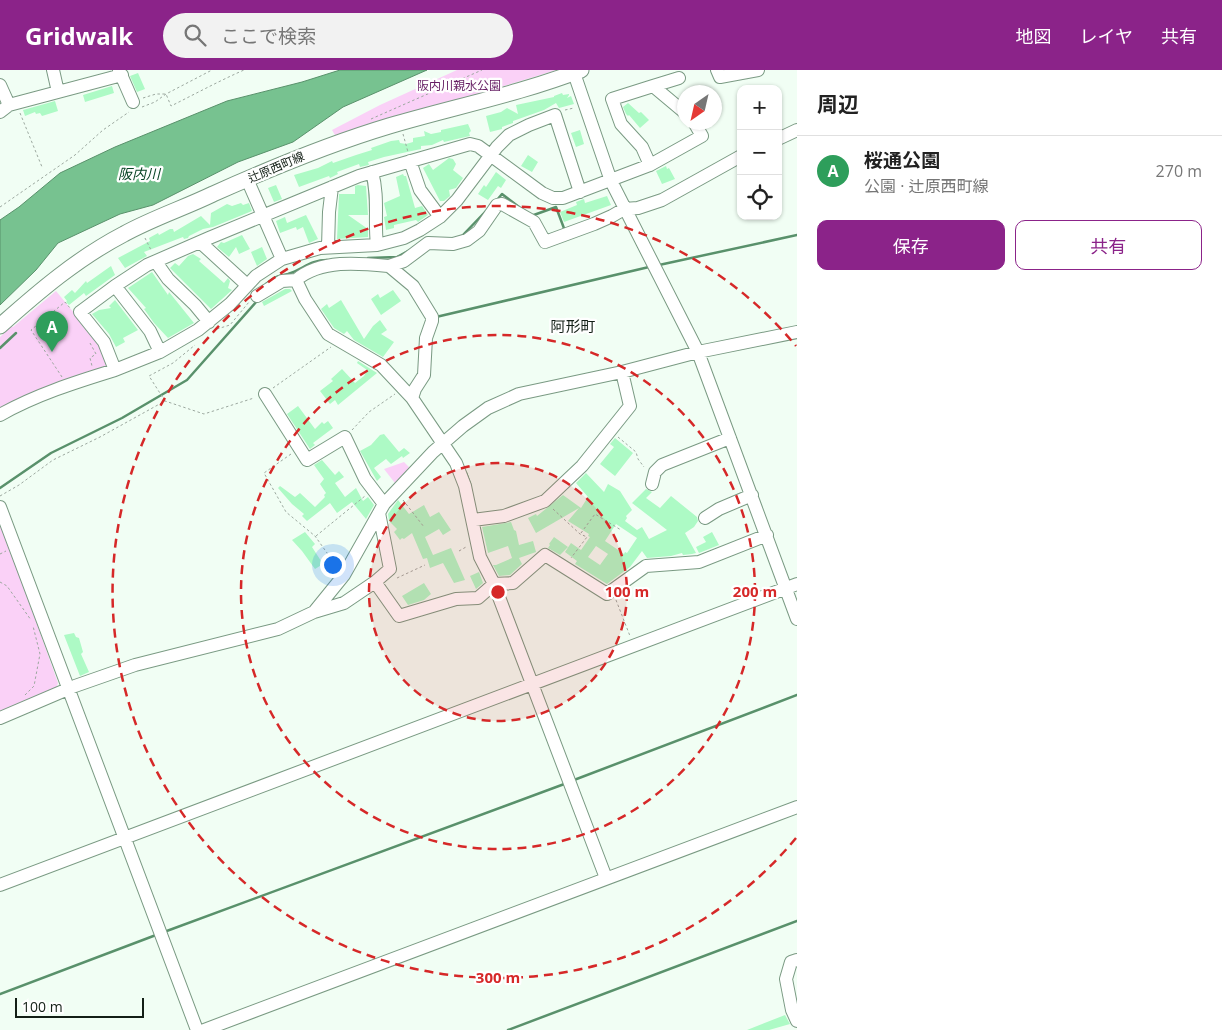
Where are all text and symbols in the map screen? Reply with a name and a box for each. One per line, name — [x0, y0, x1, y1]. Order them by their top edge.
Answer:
search box — [163, 13, 513, 58]
text: Gridwalk — [25, 19, 133, 52]
icon: search — [181, 21, 209, 49]
text: ここで検索 — [221, 23, 316, 49]
text: 地図 — [1016, 24, 1052, 48]
text: レイヤ — [1080, 24, 1133, 48]
text: 共有 — [1161, 24, 1197, 48]
park label: 阪内川親水公園 — [417, 77, 501, 94]
north arrow — [677, 85, 722, 130]
map controls — [737, 85, 782, 220]
button: + — [737, 85, 782, 130]
text: 周辺 — [817, 90, 859, 118]
button: − — [737, 130, 782, 175]
street label: 辻原西町線 — [245, 147, 307, 187]
text: 桜通公園 — [864, 147, 940, 173]
text: A — [827, 160, 839, 182]
text: 270 m — [1156, 160, 1202, 182]
water label: 阪内川 — [118, 164, 162, 183]
button: locate — [737, 175, 782, 220]
text: 公園 · 辻原西町線 — [864, 175, 989, 197]
button: 保存 — [817, 220, 1005, 270]
button: 共有 — [1015, 220, 1202, 270]
pin: A — [36, 311, 68, 352]
district label: 阿形町 — [550, 316, 596, 336]
your location — [320, 552, 346, 578]
text: 100 m — [605, 581, 649, 601]
text: 200 m — [733, 581, 777, 601]
centre of rings — [489, 583, 507, 601]
text: 300 m — [476, 967, 520, 987]
scale bar — [15, 995, 144, 1018]
text: 100 m — [22, 997, 63, 1016]

